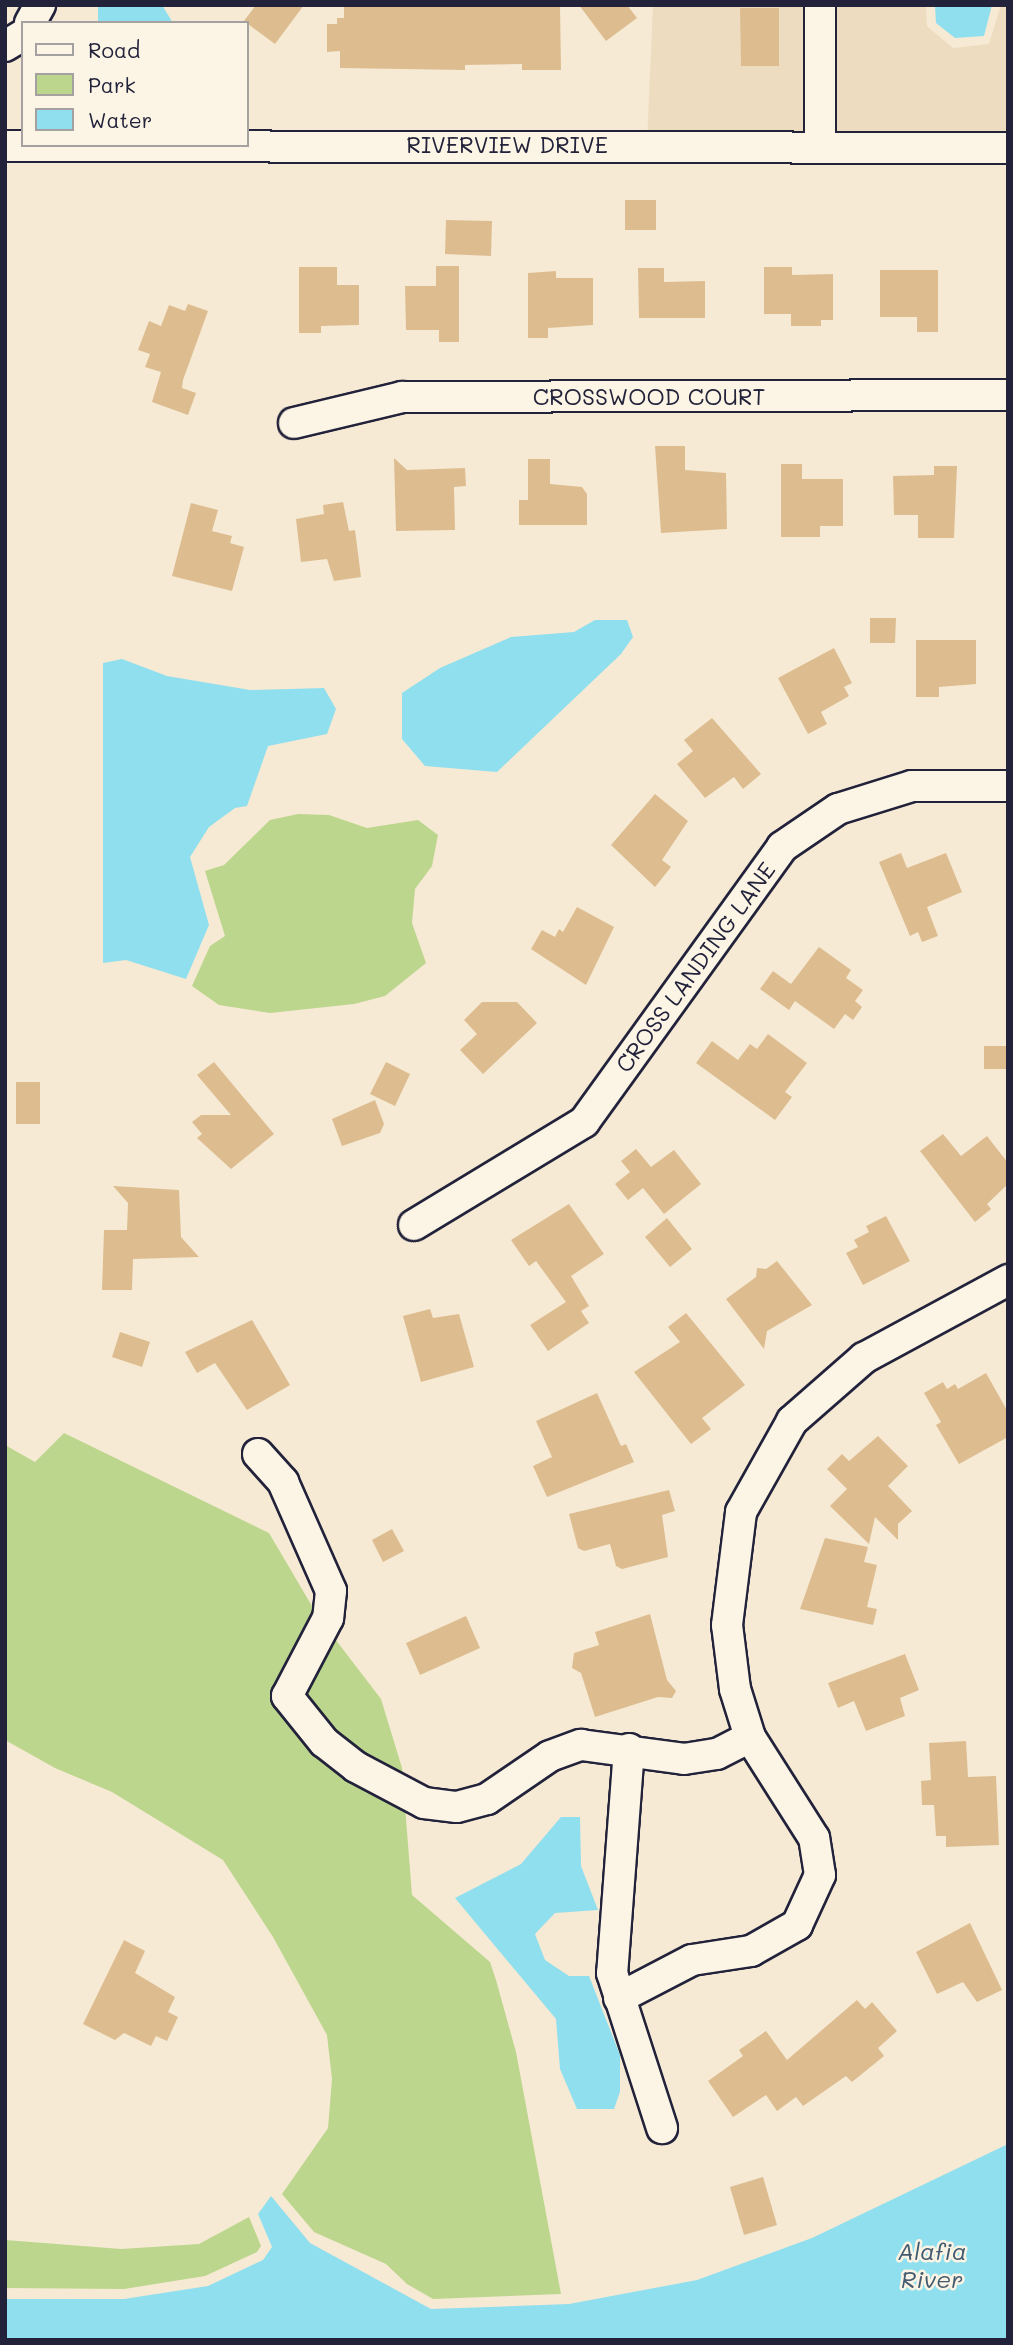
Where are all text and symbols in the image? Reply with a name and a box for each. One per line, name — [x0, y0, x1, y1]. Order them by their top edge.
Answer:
legend — [21, 21, 248, 147]
text: Road — [88, 36, 140, 63]
text: Park — [88, 71, 136, 98]
text: Water — [88, 106, 152, 133]
street label: RIVERVIEW DRIVE — [406, 130, 608, 158]
street label: CROSSWOOD COURT — [533, 382, 765, 410]
street label: CROSS LANDING LANE — [609, 857, 781, 1077]
water label: Alafia River — [897, 2237, 967, 2293]

